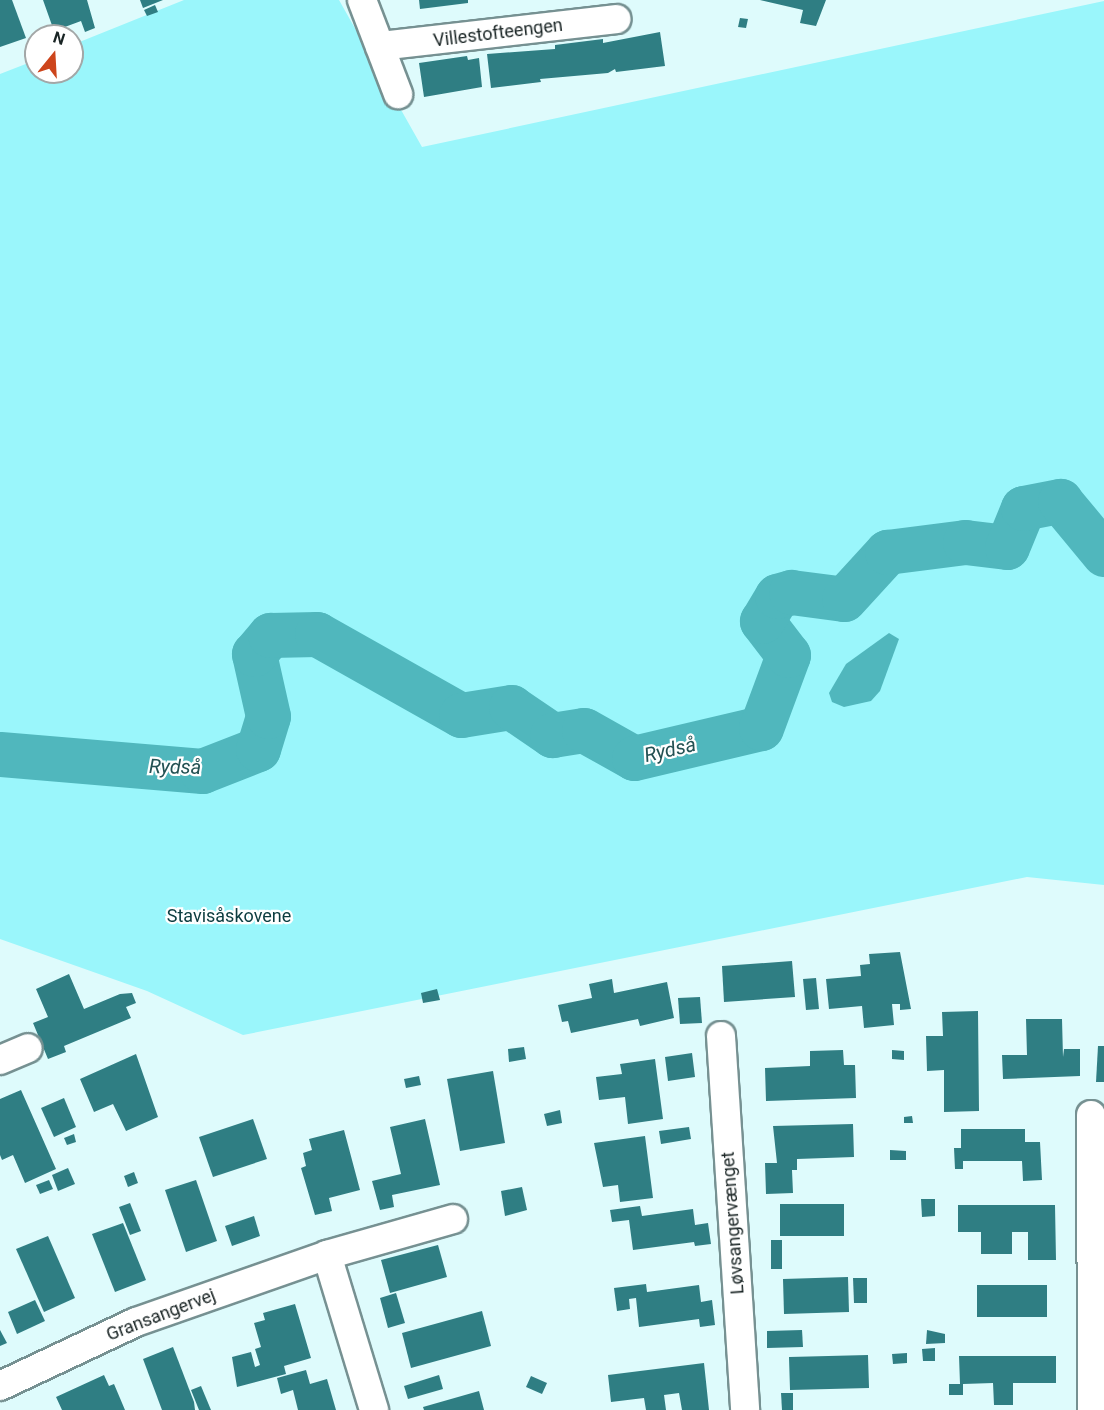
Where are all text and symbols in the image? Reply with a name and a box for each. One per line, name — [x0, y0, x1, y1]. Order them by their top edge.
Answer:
street label: Villestofteengen — [432, 14, 564, 52]
north arrow — [24, 24, 84, 84]
text: N — [51, 28, 67, 49]
water label: Rydså — [642, 732, 698, 768]
water label: Rydså — [149, 755, 201, 779]
park label: Stavisåskovene — [167, 905, 291, 927]
street label: Løvsangervænget — [717, 1151, 749, 1295]
street label: Gransangervej — [103, 1284, 219, 1346]

